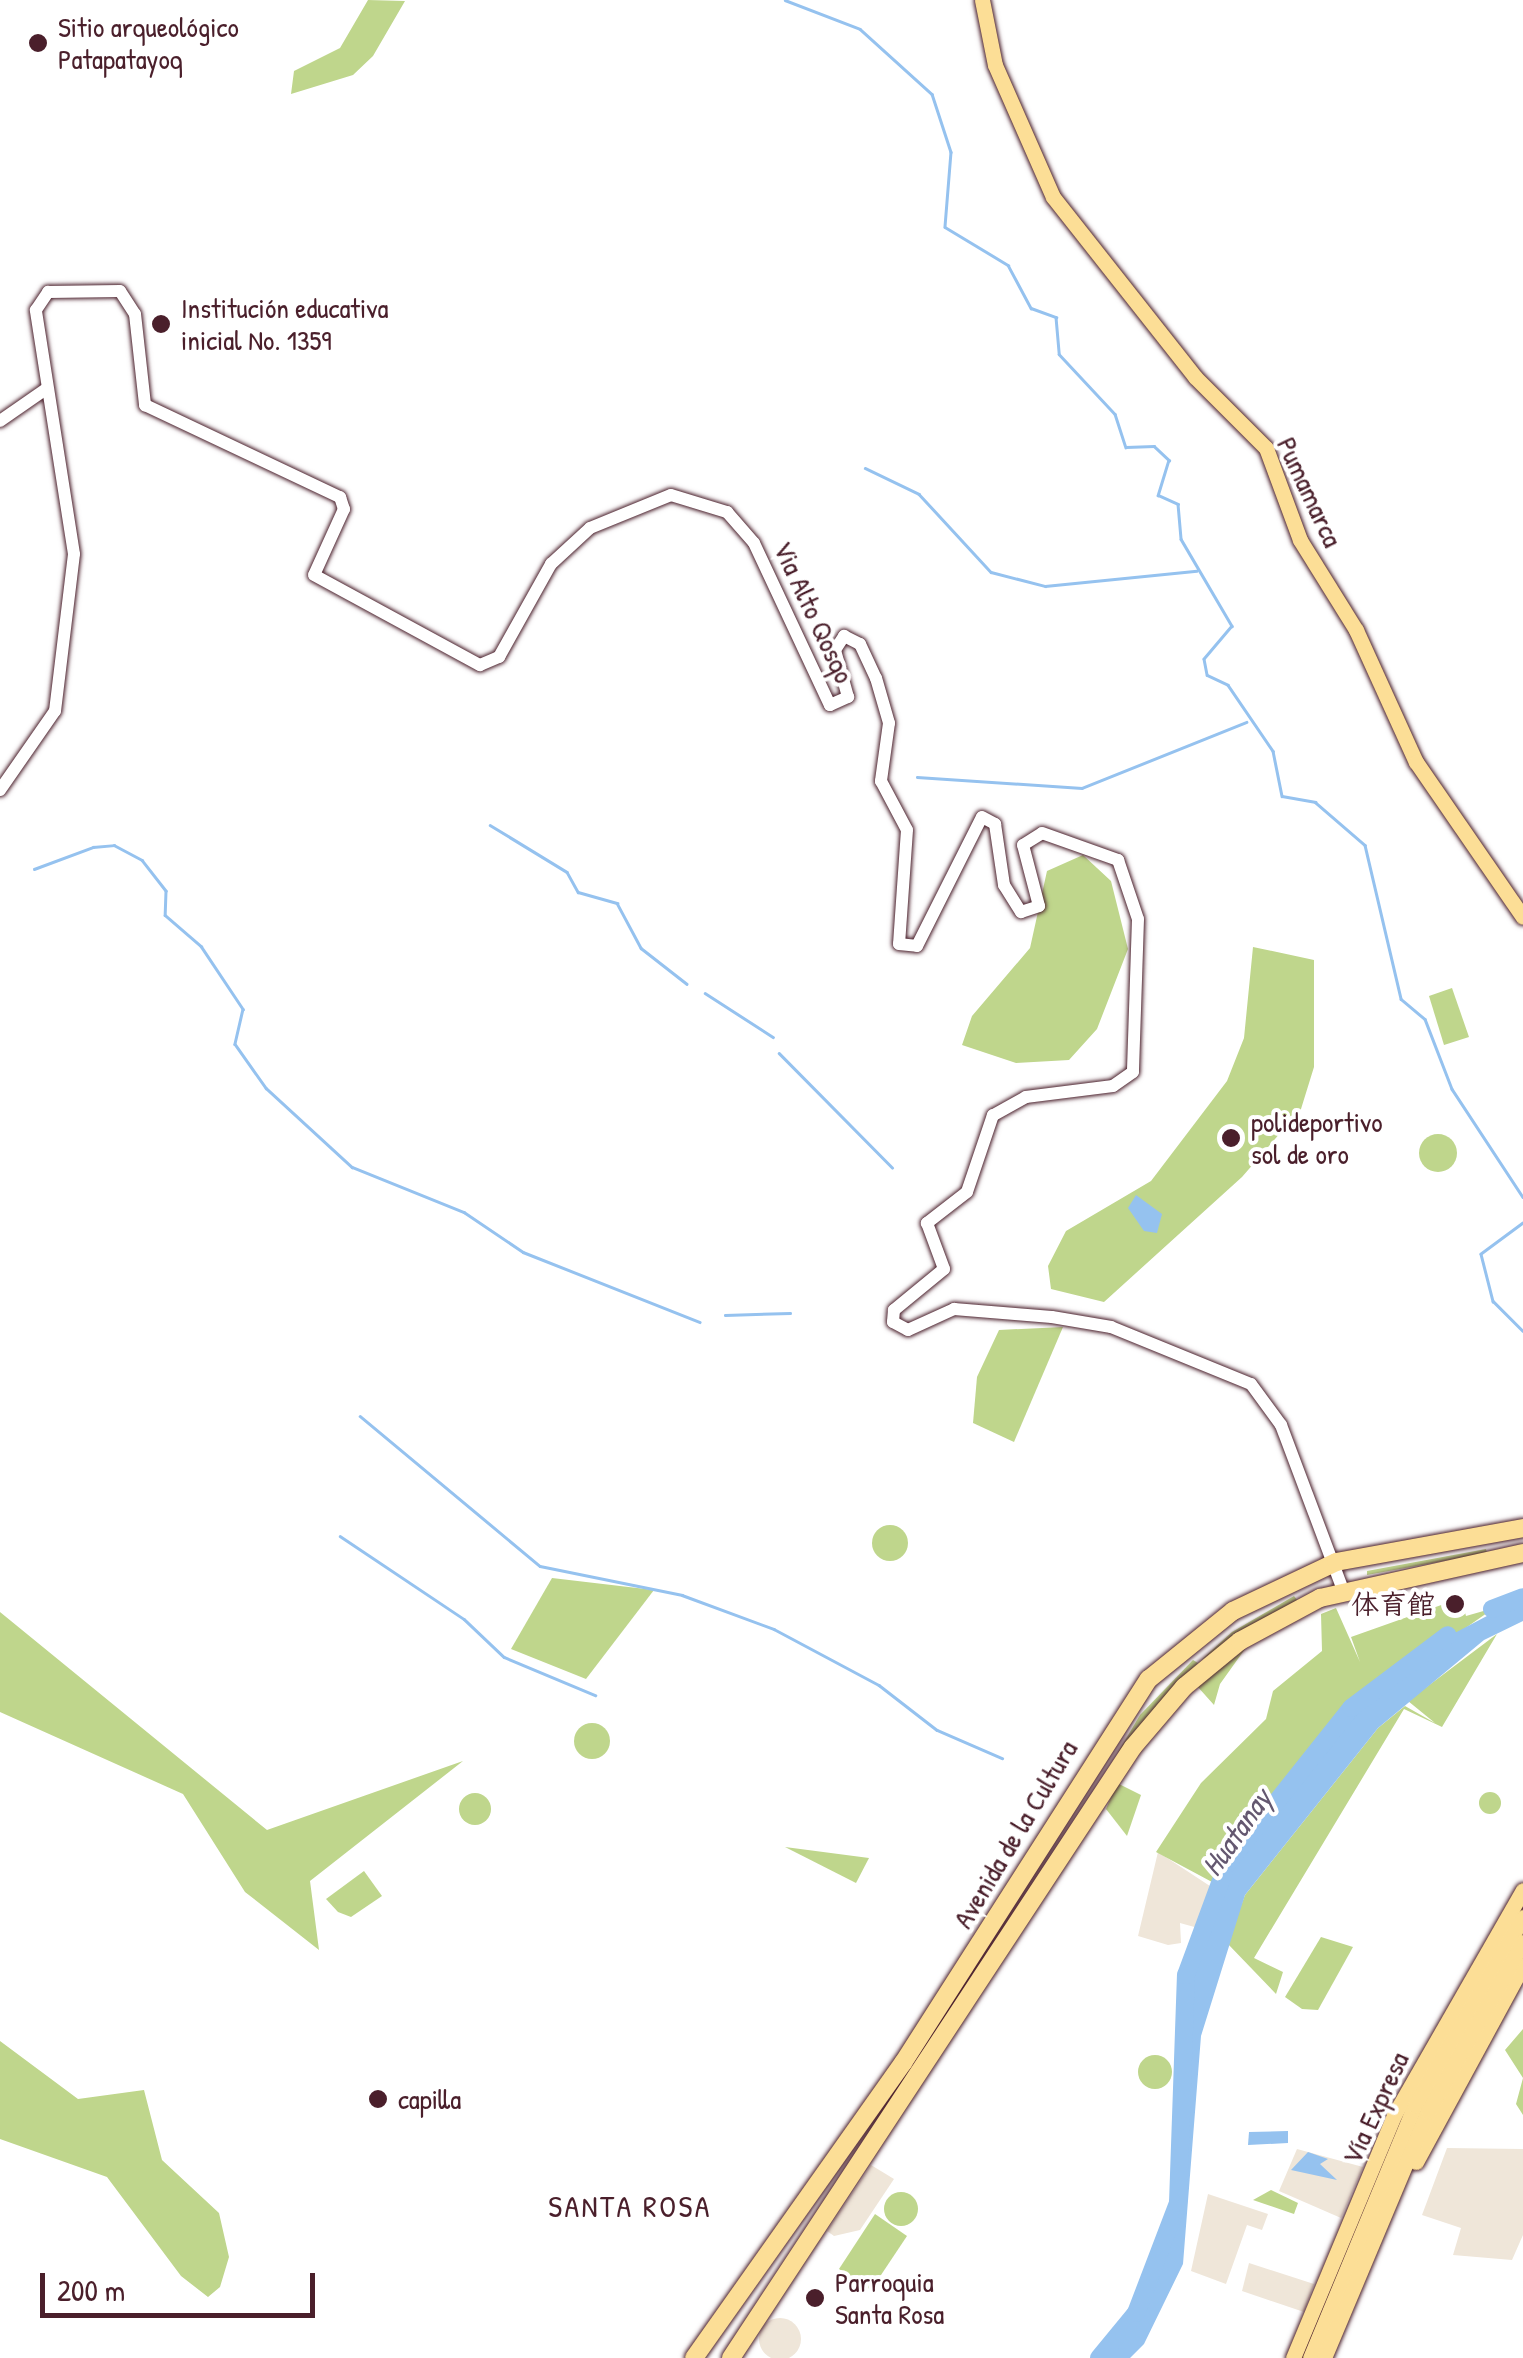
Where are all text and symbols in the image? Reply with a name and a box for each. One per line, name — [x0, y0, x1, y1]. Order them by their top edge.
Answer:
place label: Sitio arqueológico Patapatayoq — [58, 10, 239, 76]
marker: Sitio arqueológico Patapatayoq — [27, 32, 49, 54]
place label: Institución educativa inicial No. 1359 — [181, 291, 388, 357]
marker: Institución educativa inicial No. 1359 — [150, 313, 172, 335]
street label: Pumamarca — [1270, 432, 1350, 552]
street label: Via Alto Qosqo — [767, 536, 861, 688]
place label: polideportivo sol de oro — [1251, 1105, 1382, 1171]
marker: polideportivo sol de oro — [1220, 1127, 1242, 1149]
place label: 体育館 — [1351, 1587, 1435, 1621]
marker: 体育館 — [1444, 1593, 1466, 1615]
street label: Avenida de la Cultura — [946, 1734, 1084, 1934]
water label: Huatanay — [1193, 1782, 1279, 1882]
street label: Vía Expresa — [1334, 2047, 1416, 2169]
place label: capilla — [398, 2082, 461, 2116]
marker: capilla — [367, 2088, 389, 2110]
district label: SANTA ROSA — [548, 2188, 712, 2224]
scale bar — [45, 2253, 320, 2315]
place label: Parroquia Santa Rosa — [835, 2265, 944, 2331]
text: 200 m — [57, 2270, 125, 2310]
marker: Parroquia Santa Rosa — [804, 2287, 826, 2309]

